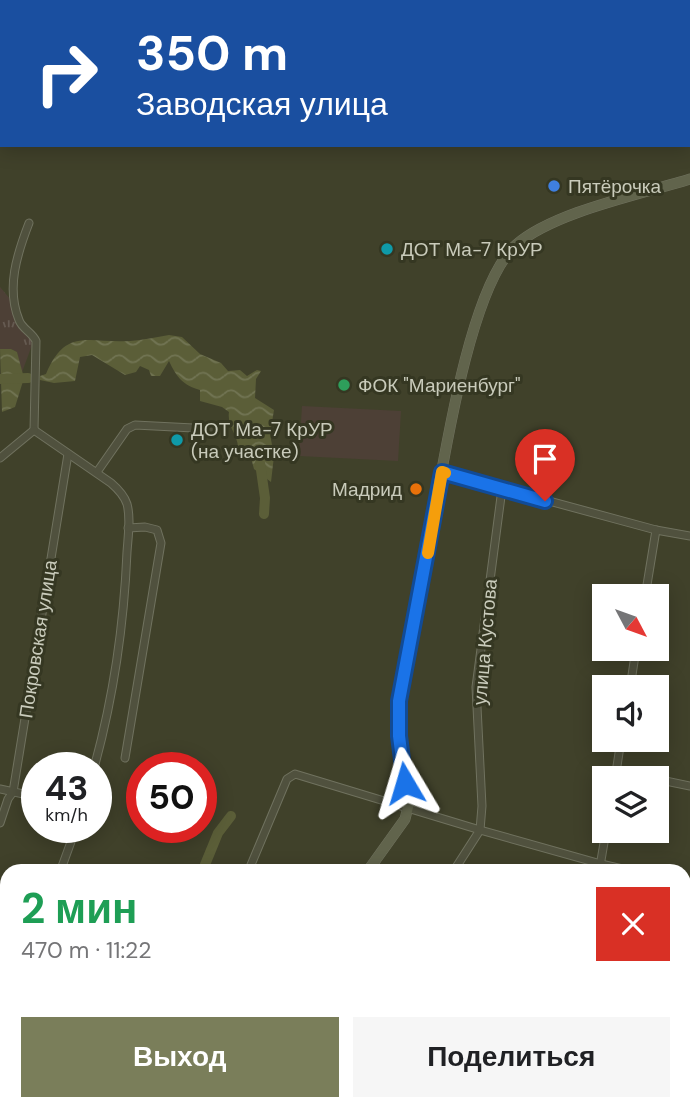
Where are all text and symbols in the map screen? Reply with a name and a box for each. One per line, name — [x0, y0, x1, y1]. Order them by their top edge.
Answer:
text: 350 m — [136, 21, 288, 85]
icon: right — [21, 28, 112, 119]
text: Заводская улица — [136, 83, 388, 125]
place label: Пятёрочка — [568, 174, 662, 199]
marker: Пятёрочка — [546, 178, 562, 194]
place label: ДОТ Ма-7 КрУР — [401, 237, 543, 262]
marker: ДОТ Ма-7 КрУР — [379, 241, 395, 257]
place label: ФОК "Мариенбург" — [358, 373, 521, 398]
marker: ФОК "Мариенбург" — [336, 377, 352, 393]
place label: ДОТ Ма-7 КрУР (на участке) — [191, 417, 333, 464]
pin — [515, 429, 575, 501]
marker: ДОТ Ма-7 КрУР (на участке) — [169, 432, 185, 448]
icon: arrive — [526, 440, 564, 478]
place label: Мадрид — [332, 477, 402, 502]
marker: Мадрид — [408, 481, 424, 497]
street label: Покровская улица — [13, 558, 63, 720]
street label: улица Кустова — [467, 577, 503, 706]
north arrow — [592, 584, 668, 662]
map controls — [592, 584, 669, 843]
button: sound — [592, 675, 669, 752]
position arrow — [368, 746, 442, 820]
speed limit sign: 50 — [126, 752, 217, 843]
text: 43 — [45, 765, 88, 811]
button: layers — [592, 766, 669, 843]
text: km/h — [45, 803, 88, 827]
text: 2 мин — [21, 881, 137, 936]
button: close — [596, 887, 670, 961]
text: 470 m · 11:22 — [21, 935, 152, 965]
button: Выход — [21, 1017, 339, 1097]
button: Поделиться — [353, 1017, 670, 1097]

